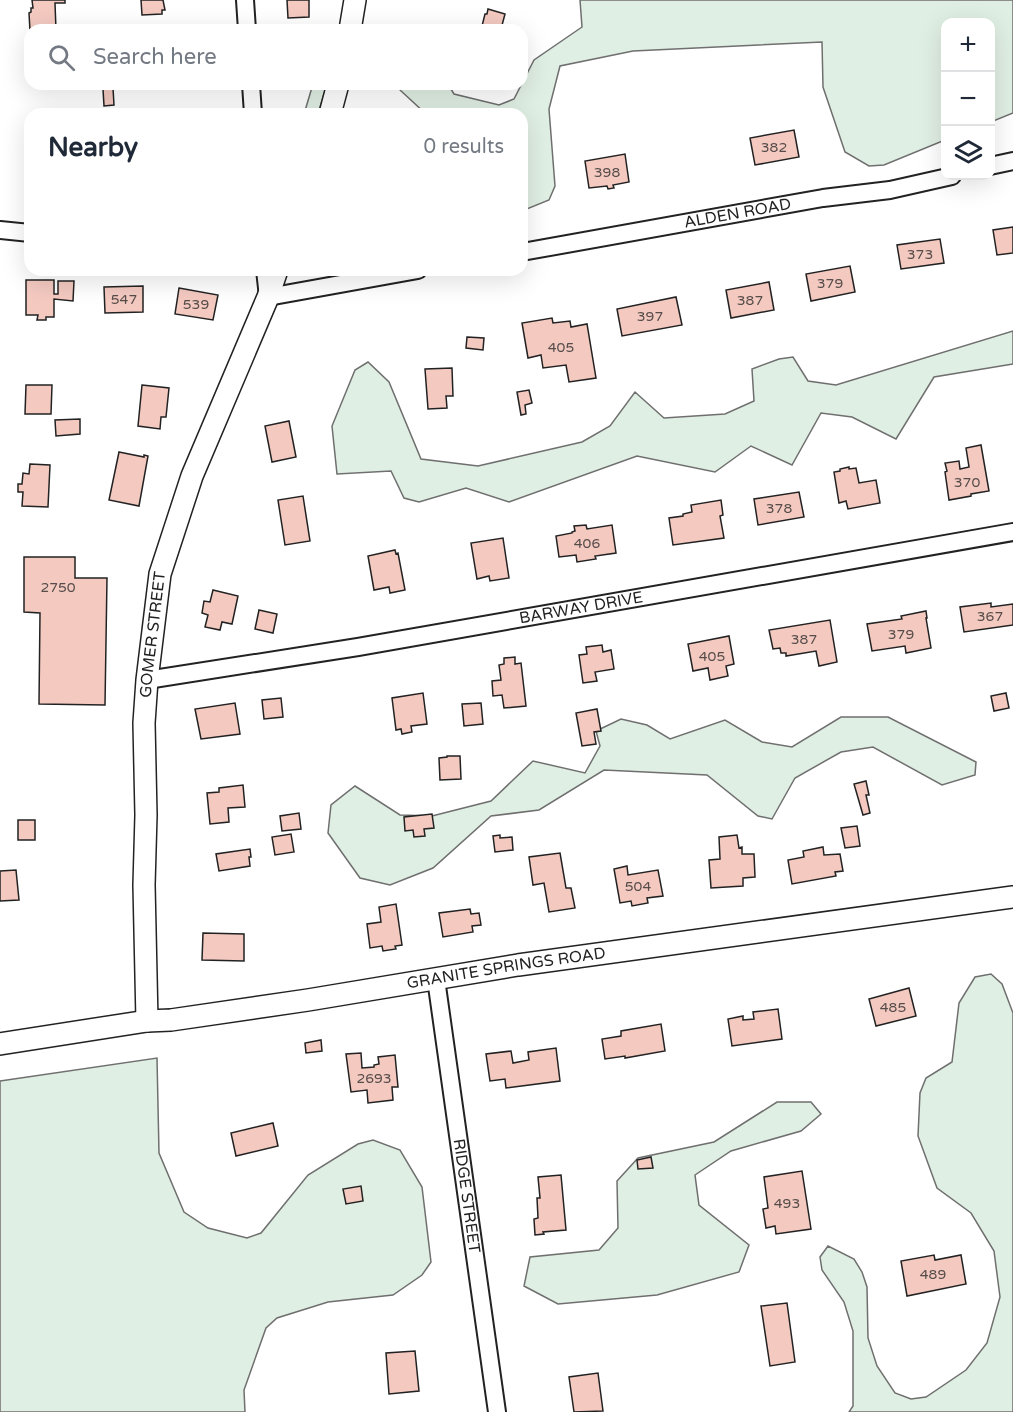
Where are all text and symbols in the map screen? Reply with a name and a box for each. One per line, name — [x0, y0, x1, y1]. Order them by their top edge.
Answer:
map controls — [941, 18, 995, 180]
button: + — [941, 18, 995, 72]
search box — [24, 24, 528, 90]
icon: search — [45, 41, 78, 74]
text: Search here — [93, 44, 217, 70]
button: − — [941, 72, 995, 126]
button: layers — [941, 126, 995, 180]
text: Nearby — [48, 132, 138, 163]
text: 0 results — [424, 135, 504, 159]
house number: 382 — [761, 139, 787, 156]
house number: 398 — [594, 164, 620, 181]
street label: ALDEN ROAD — [682, 194, 793, 233]
house number: 373 — [907, 246, 933, 263]
house number: 379 — [817, 275, 843, 292]
house number: 547 — [111, 291, 137, 308]
house number: 387 — [737, 292, 763, 309]
house number: 539 — [183, 296, 209, 313]
house number: 397 — [637, 308, 663, 325]
house number: 405 — [548, 339, 574, 356]
house number: 370 — [954, 474, 980, 491]
house number: 378 — [766, 500, 792, 517]
house number: 406 — [574, 535, 600, 552]
street label: GOMER STREET — [136, 570, 170, 698]
house number: 2750 — [40, 579, 76, 596]
street label: BARWAY DRIVE — [518, 587, 644, 629]
house number: 367 — [977, 608, 1003, 625]
house number: 379 — [888, 626, 914, 643]
house number: 387 — [791, 631, 817, 648]
house number: 405 — [699, 648, 725, 665]
house number: 504 — [625, 878, 651, 895]
street label: GRANITE SPRINGS ROAD — [405, 943, 607, 993]
house number: 485 — [880, 999, 906, 1016]
house number: 2693 — [356, 1070, 392, 1087]
street label: RIDGE STREET — [449, 1137, 485, 1255]
house number: 493 — [774, 1195, 800, 1212]
house number: 489 — [920, 1266, 946, 1283]

